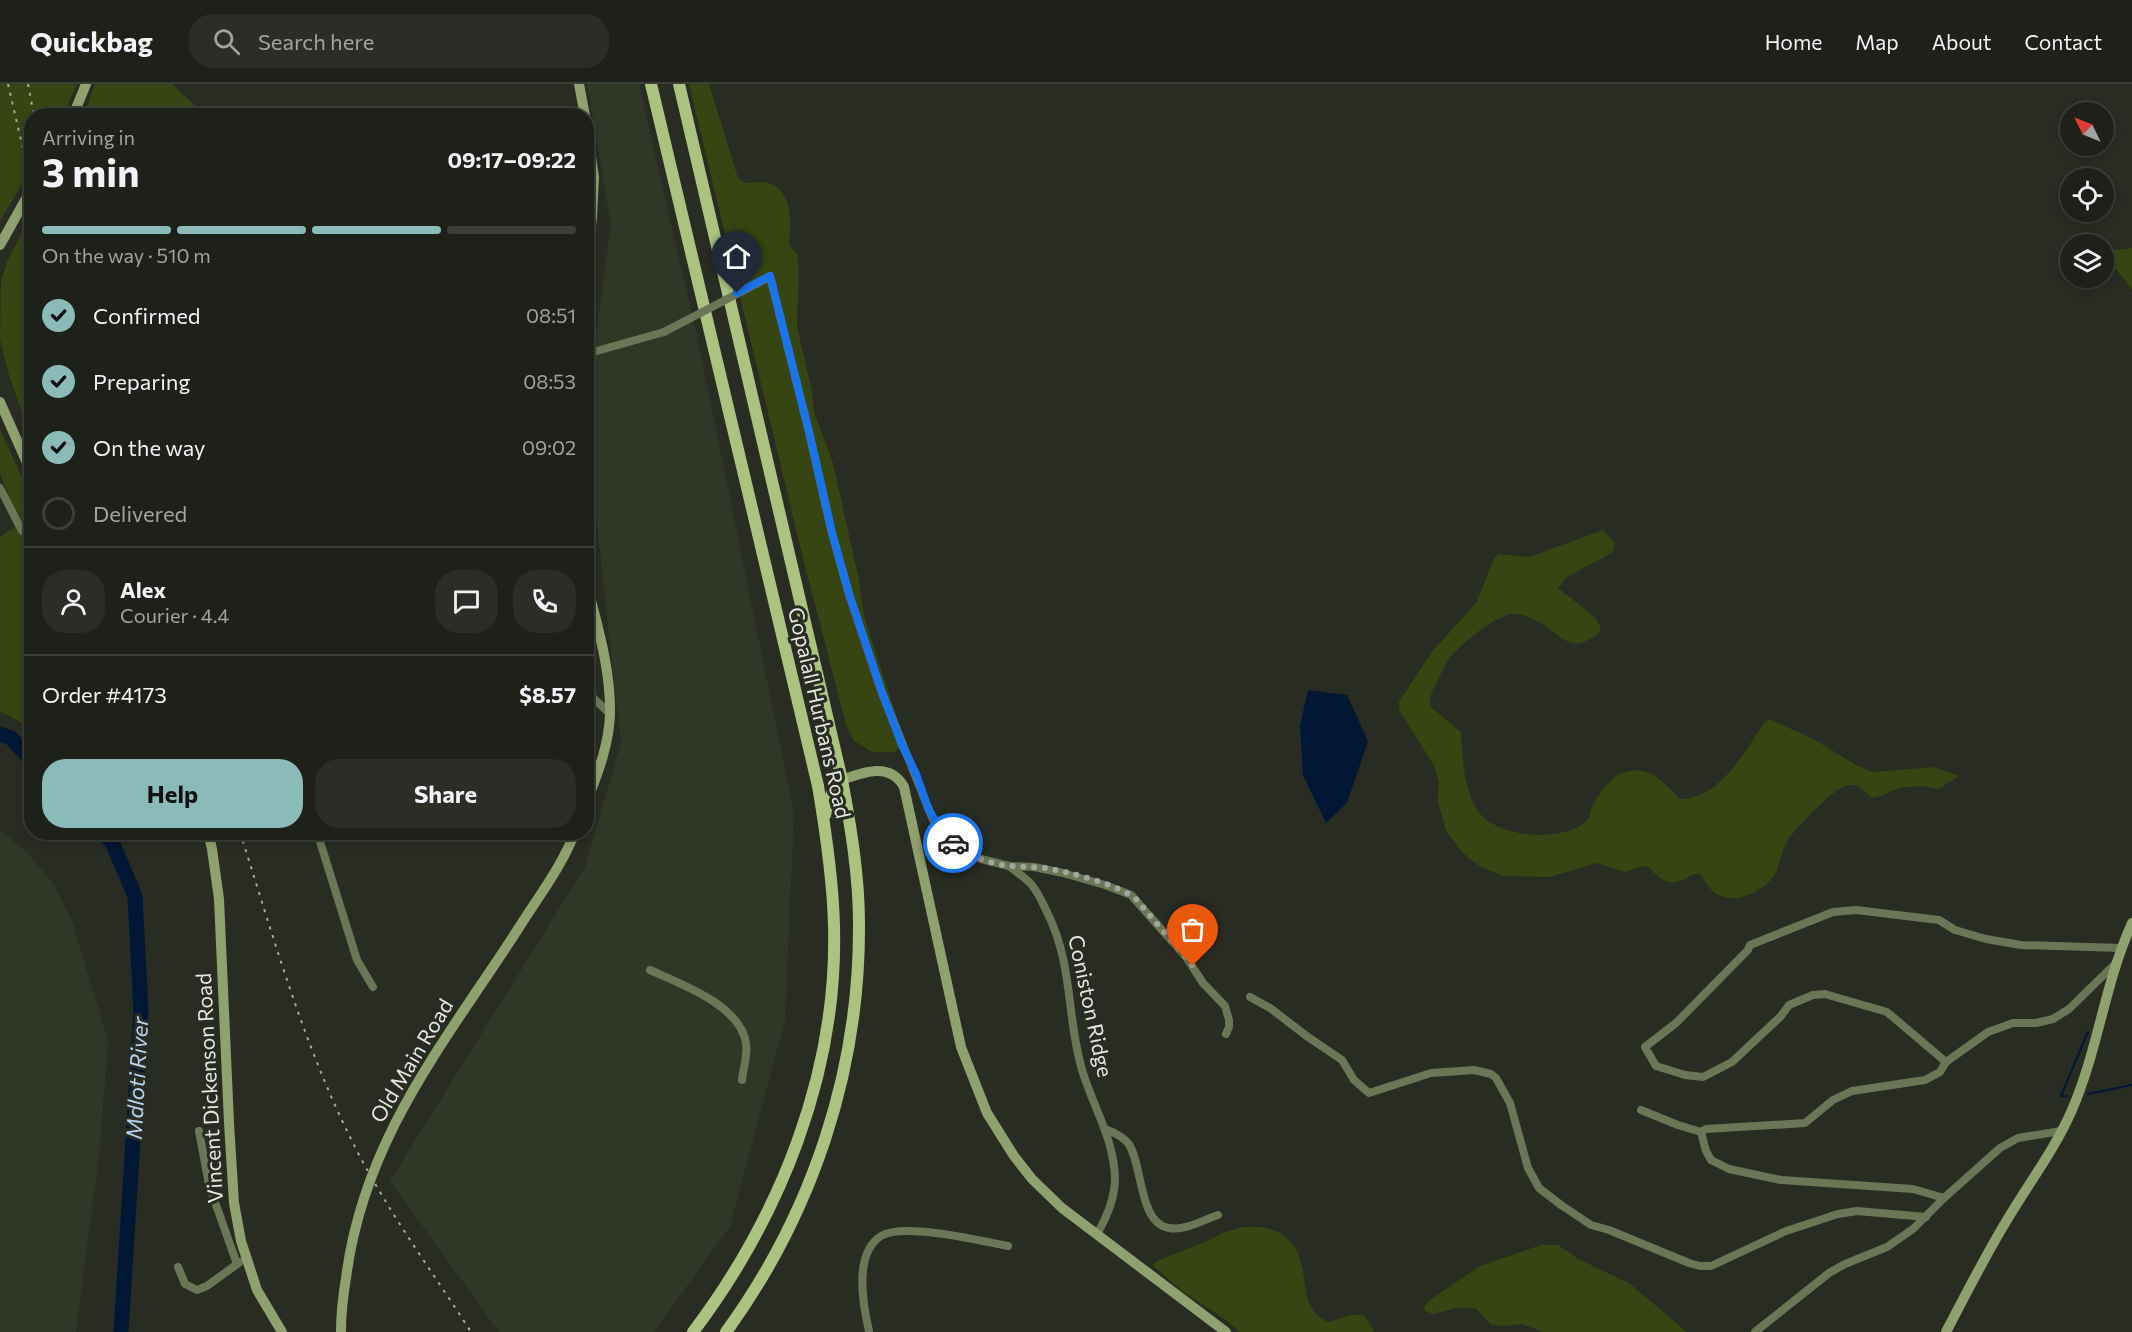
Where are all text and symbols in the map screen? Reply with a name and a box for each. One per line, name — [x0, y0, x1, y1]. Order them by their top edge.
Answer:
search box — [189, 14, 609, 68]
text: Quickbag — [30, 24, 153, 58]
icon: search — [210, 25, 243, 58]
text: Search here — [258, 28, 374, 55]
text: Home — [1765, 29, 1822, 54]
text: Map — [1855, 29, 1899, 54]
text: About — [1932, 29, 1991, 54]
text: Contact — [2024, 29, 2102, 54]
north arrow — [2060, 102, 2114, 156]
map controls — [2060, 102, 2114, 288]
text: Arriving in — [42, 125, 135, 149]
text: 09:17–09:22 — [447, 146, 576, 173]
text: 3 min — [42, 147, 140, 195]
button: locate — [2060, 168, 2114, 222]
pin — [711, 231, 762, 293]
button: layers — [2060, 234, 2114, 288]
icon: home — [720, 240, 753, 273]
text: On the way · 510 m — [42, 243, 211, 267]
icon: check — [42, 299, 75, 332]
text: Confirmed — [93, 302, 200, 329]
text: 08:51 — [526, 303, 576, 327]
icon: check — [42, 365, 75, 398]
text: Preparing — [93, 368, 190, 395]
text: 08:53 — [523, 369, 576, 393]
icon: check — [42, 431, 75, 464]
text: On the way — [93, 434, 205, 461]
text: 09:02 — [522, 435, 576, 459]
text: Delivered — [93, 500, 187, 527]
button: person — [42, 570, 105, 633]
button: chat — [435, 570, 498, 633]
button: phone — [513, 570, 576, 633]
text: Alex — [120, 576, 166, 603]
text: Courier · 4.4 — [120, 603, 229, 627]
street label: Gopalall Hurbans Road — [784, 604, 857, 821]
text: Order #4173 — [42, 681, 167, 708]
text: $8.57 — [519, 681, 576, 708]
button: Help — [42, 759, 303, 828]
button: Share — [315, 759, 576, 828]
courier — [923, 813, 983, 873]
icon: car — [937, 827, 970, 860]
pin — [1167, 904, 1218, 966]
icon: bag — [1176, 913, 1209, 946]
street label: Coniston Ridge — [1064, 932, 1119, 1079]
street label: Vincent Dickenson Road — [190, 972, 227, 1204]
street label: Old Main Road — [364, 994, 457, 1127]
water label: Mdloti River — [120, 1015, 153, 1140]

